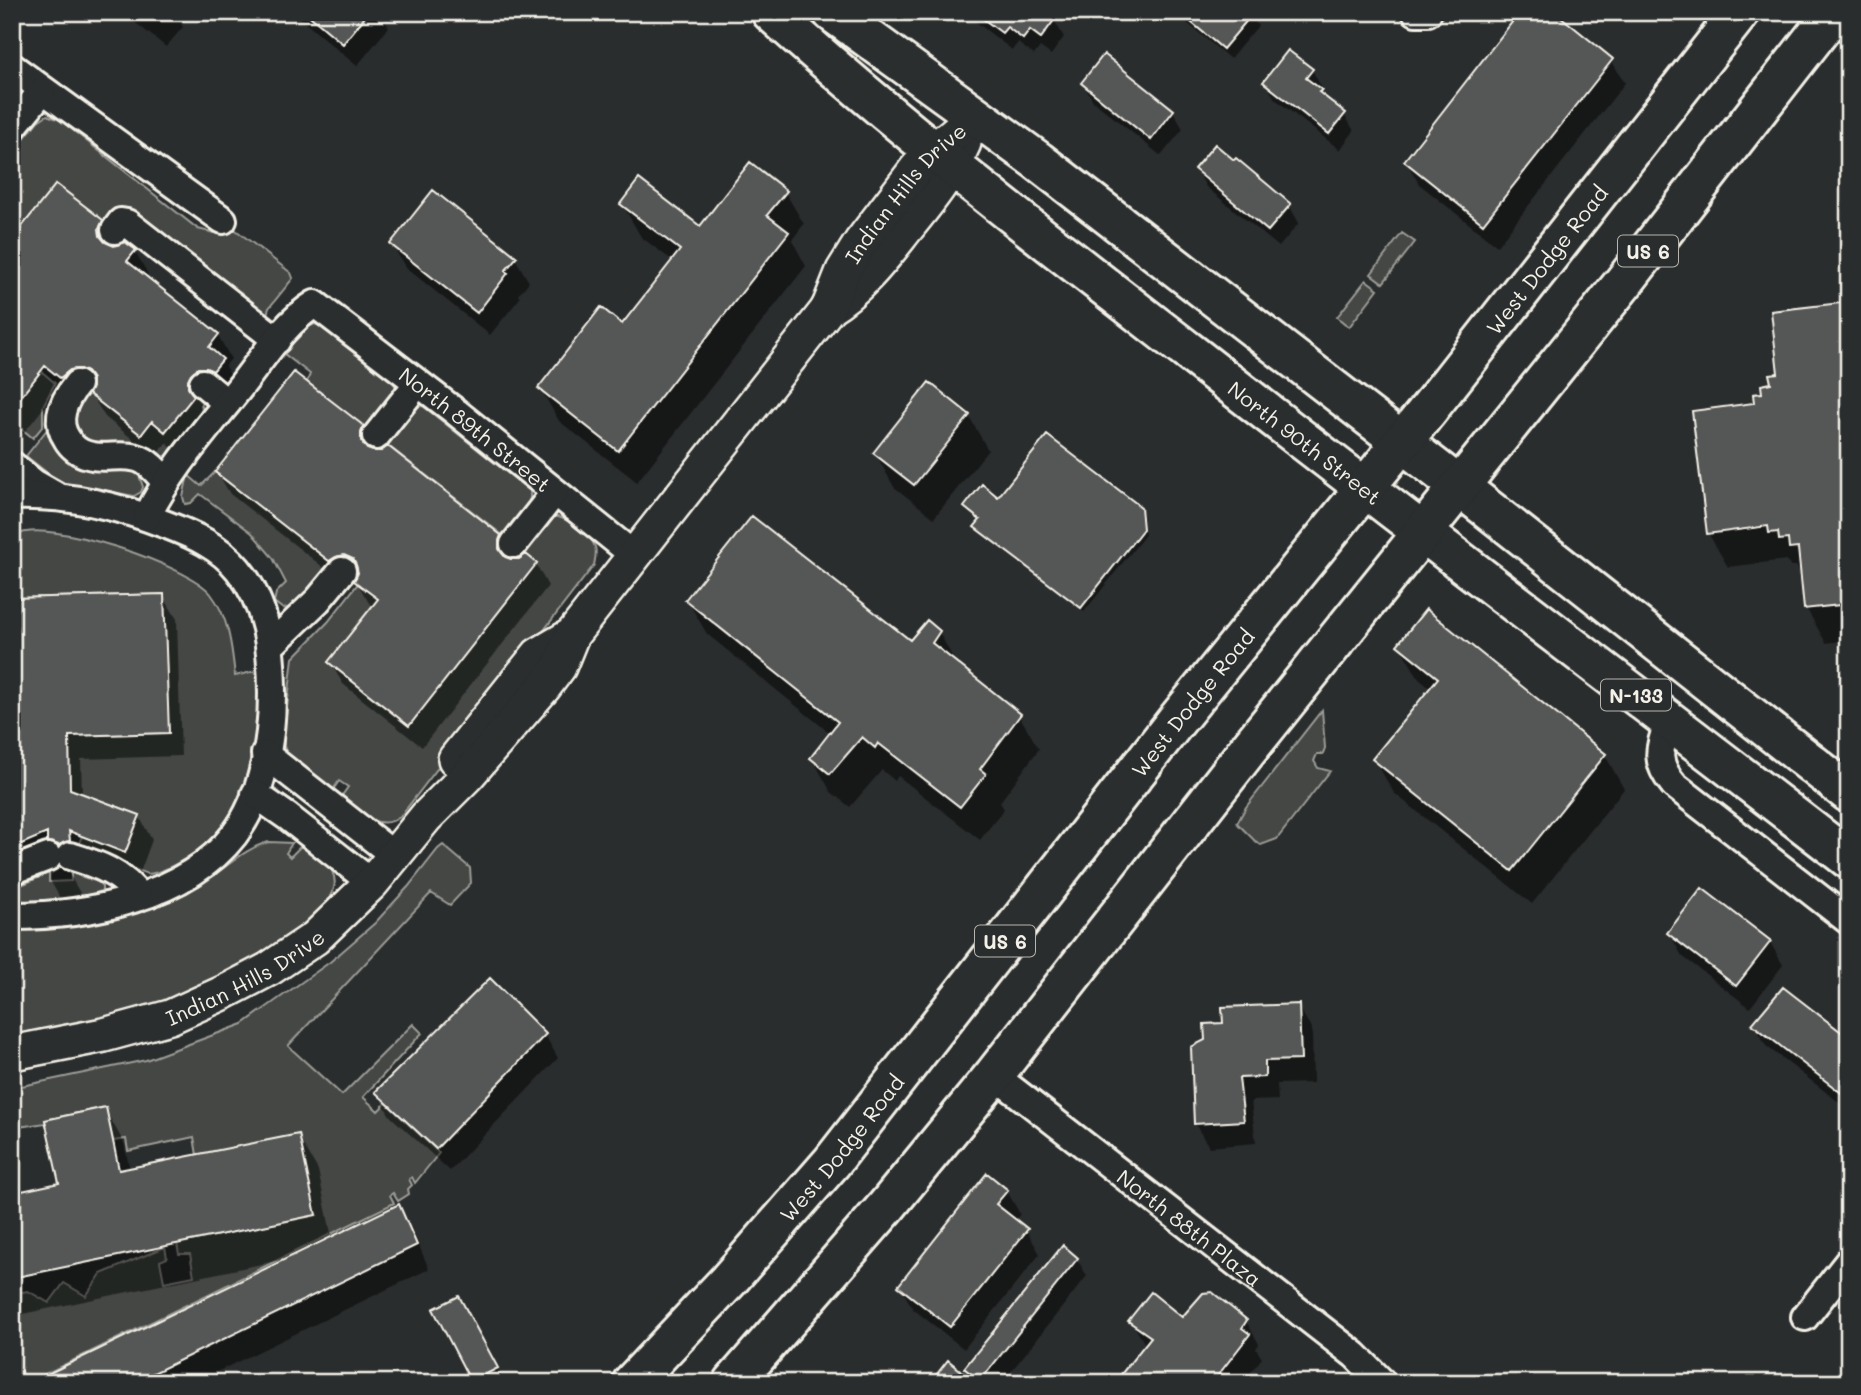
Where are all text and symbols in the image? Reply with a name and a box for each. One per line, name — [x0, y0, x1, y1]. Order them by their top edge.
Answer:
street label: Indian Hills Drive — [838, 116, 971, 268]
street label: West Dodge Road — [1479, 179, 1613, 339]
road number: US 6 — [1618, 235, 1678, 266]
street label: North 89th Street — [394, 360, 557, 497]
street label: North 90th Street — [1223, 374, 1387, 510]
street label: West Dodge Road — [1124, 623, 1259, 782]
road number: N-133 — [1601, 680, 1671, 710]
street label: Indian Hills Drive — [161, 923, 330, 1031]
road number: US 6 — [975, 925, 1035, 956]
street label: West Dodge Road — [773, 1069, 909, 1227]
street label: North 88th Plaza — [1112, 1163, 1268, 1291]

